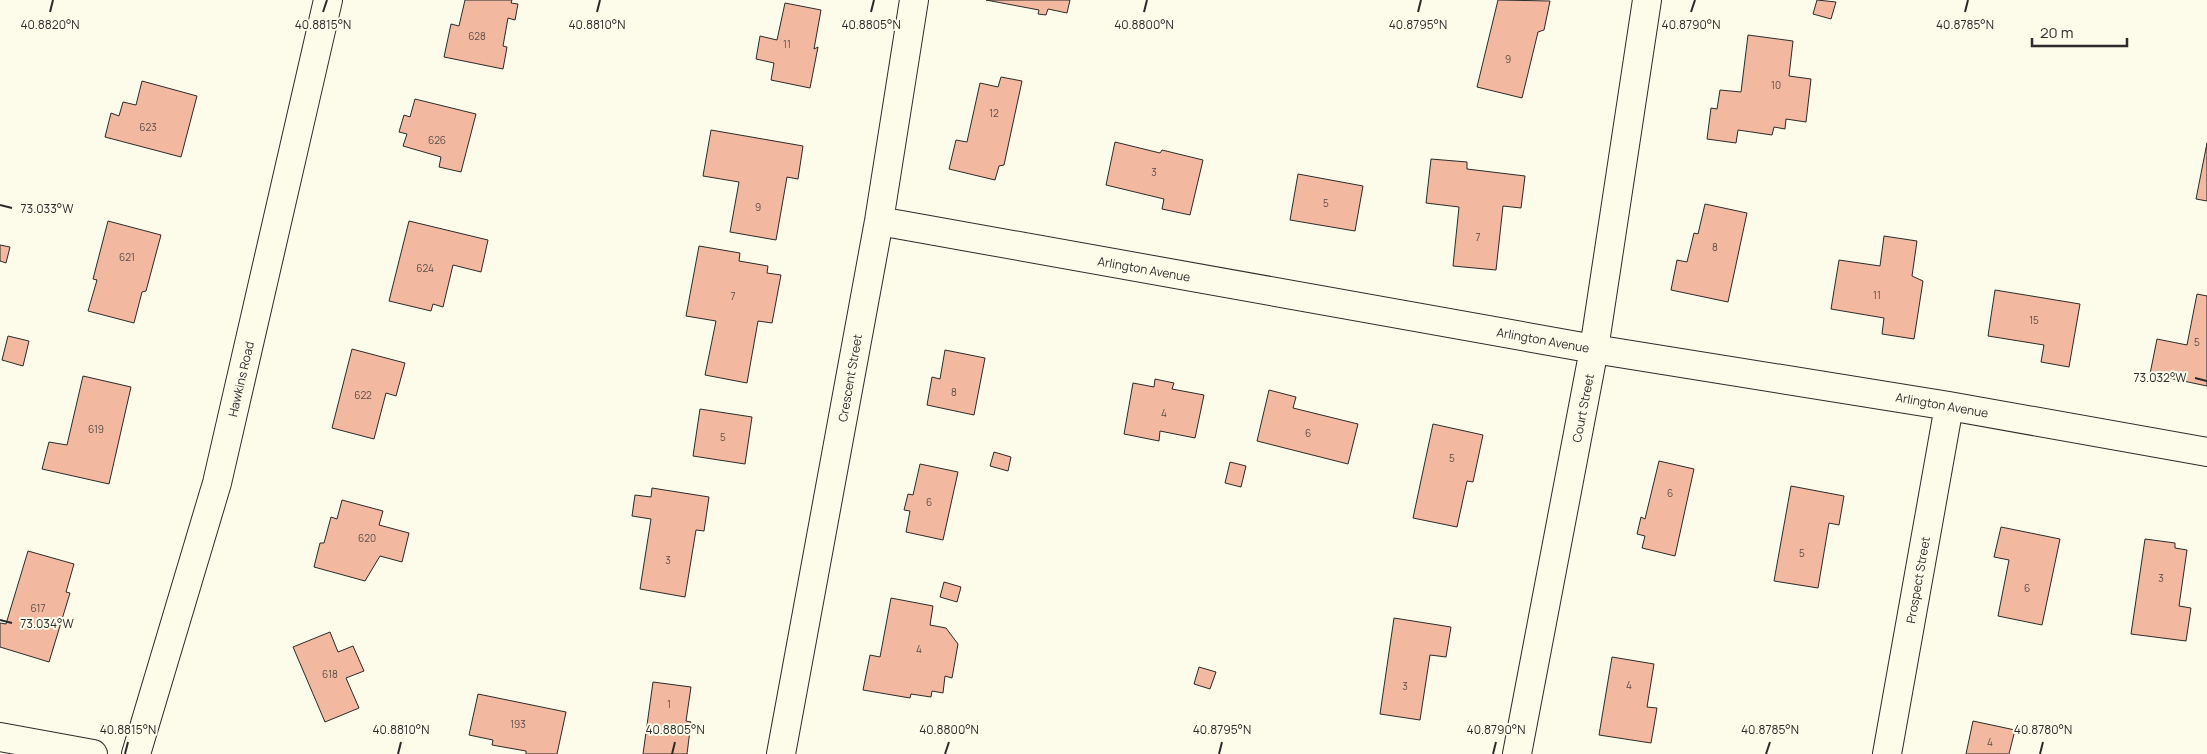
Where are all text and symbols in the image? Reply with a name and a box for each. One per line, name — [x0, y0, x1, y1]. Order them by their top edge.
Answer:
scale bar — [2032, 15, 2127, 47]
text: 40.8820°N — [20, 16, 80, 33]
text: 40.8815°N — [295, 16, 351, 33]
text: 40.8810°N — [569, 16, 625, 33]
text: 40.8805°N — [841, 16, 901, 33]
text: 40.8800°N — [1114, 16, 1174, 33]
text: 40.8795°N — [1389, 16, 1447, 33]
text: 40.8790°N — [1662, 16, 1720, 33]
text: 40.8785°N — [1936, 16, 1994, 33]
text: 20 m — [2040, 22, 2073, 43]
house number: 628 — [468, 29, 486, 43]
house number: 11 — [783, 37, 791, 51]
house number: 9 — [1505, 52, 1511, 66]
house number: 10 — [1771, 78, 1781, 92]
house number: 12 — [989, 106, 999, 120]
house number: 623 — [139, 120, 157, 134]
house number: 626 — [428, 133, 446, 147]
house number: 3 — [1151, 165, 1157, 179]
house number: 5 — [1323, 196, 1329, 210]
text: 73.033°W — [21, 200, 74, 217]
house number: 9 — [755, 200, 761, 214]
house number: 7 — [1475, 230, 1481, 244]
house number: 8 — [1712, 240, 1718, 254]
house number: 621 — [119, 250, 135, 264]
street label: Arlington Avenue — [1096, 252, 1192, 286]
house number: 624 — [416, 261, 434, 275]
house number: 11 — [1873, 288, 1881, 302]
house number: 7 — [730, 289, 736, 303]
house number: 15 — [2029, 313, 2039, 327]
street label: Arlington Avenue — [1495, 323, 1591, 357]
street label: Crescent Street — [834, 333, 866, 423]
house number: 5 — [2194, 335, 2200, 349]
street label: Hawkins Road — [224, 340, 258, 418]
text: 73.032°W — [2133, 369, 2187, 386]
street label: Court Street — [1568, 372, 1598, 444]
house number: 8 — [951, 385, 957, 399]
house number: 622 — [354, 388, 372, 402]
street label: Arlington Avenue — [1894, 388, 1990, 422]
house number: 4 — [1161, 406, 1167, 420]
house number: 619 — [88, 422, 104, 436]
house number: 6 — [1305, 426, 1311, 440]
house number: 5 — [720, 430, 726, 444]
house number: 5 — [1449, 451, 1455, 465]
house number: 6 — [1667, 486, 1673, 500]
house number: 6 — [926, 495, 932, 509]
house number: 620 — [358, 531, 376, 545]
street label: Prospect Street — [1902, 535, 1934, 625]
house number: 5 — [1799, 546, 1805, 560]
house number: 3 — [665, 553, 671, 567]
house number: 3 — [2158, 571, 2164, 585]
house number: 6 — [2024, 581, 2030, 595]
house number: 617 — [31, 601, 45, 615]
text: 73.034°W — [20, 615, 74, 632]
house number: 4 — [916, 642, 922, 656]
house number: 618 — [322, 667, 338, 681]
house number: 4 — [1626, 678, 1632, 692]
house number: 3 — [1402, 679, 1408, 693]
house number: 1 — [667, 697, 671, 711]
house number: 193 — [510, 717, 526, 731]
text: 40.8815°N — [100, 721, 156, 738]
text: 40.8810°N — [373, 721, 429, 738]
text: 40.8805°N — [645, 721, 705, 738]
text: 40.8800°N — [919, 721, 979, 738]
text: 40.8795°N — [1193, 721, 1251, 738]
text: 40.8790°N — [1467, 721, 1525, 738]
text: 40.8785°N — [1741, 721, 1799, 738]
text: 40.8780°N — [2014, 721, 2072, 738]
house number: 4 — [1987, 735, 1993, 749]

